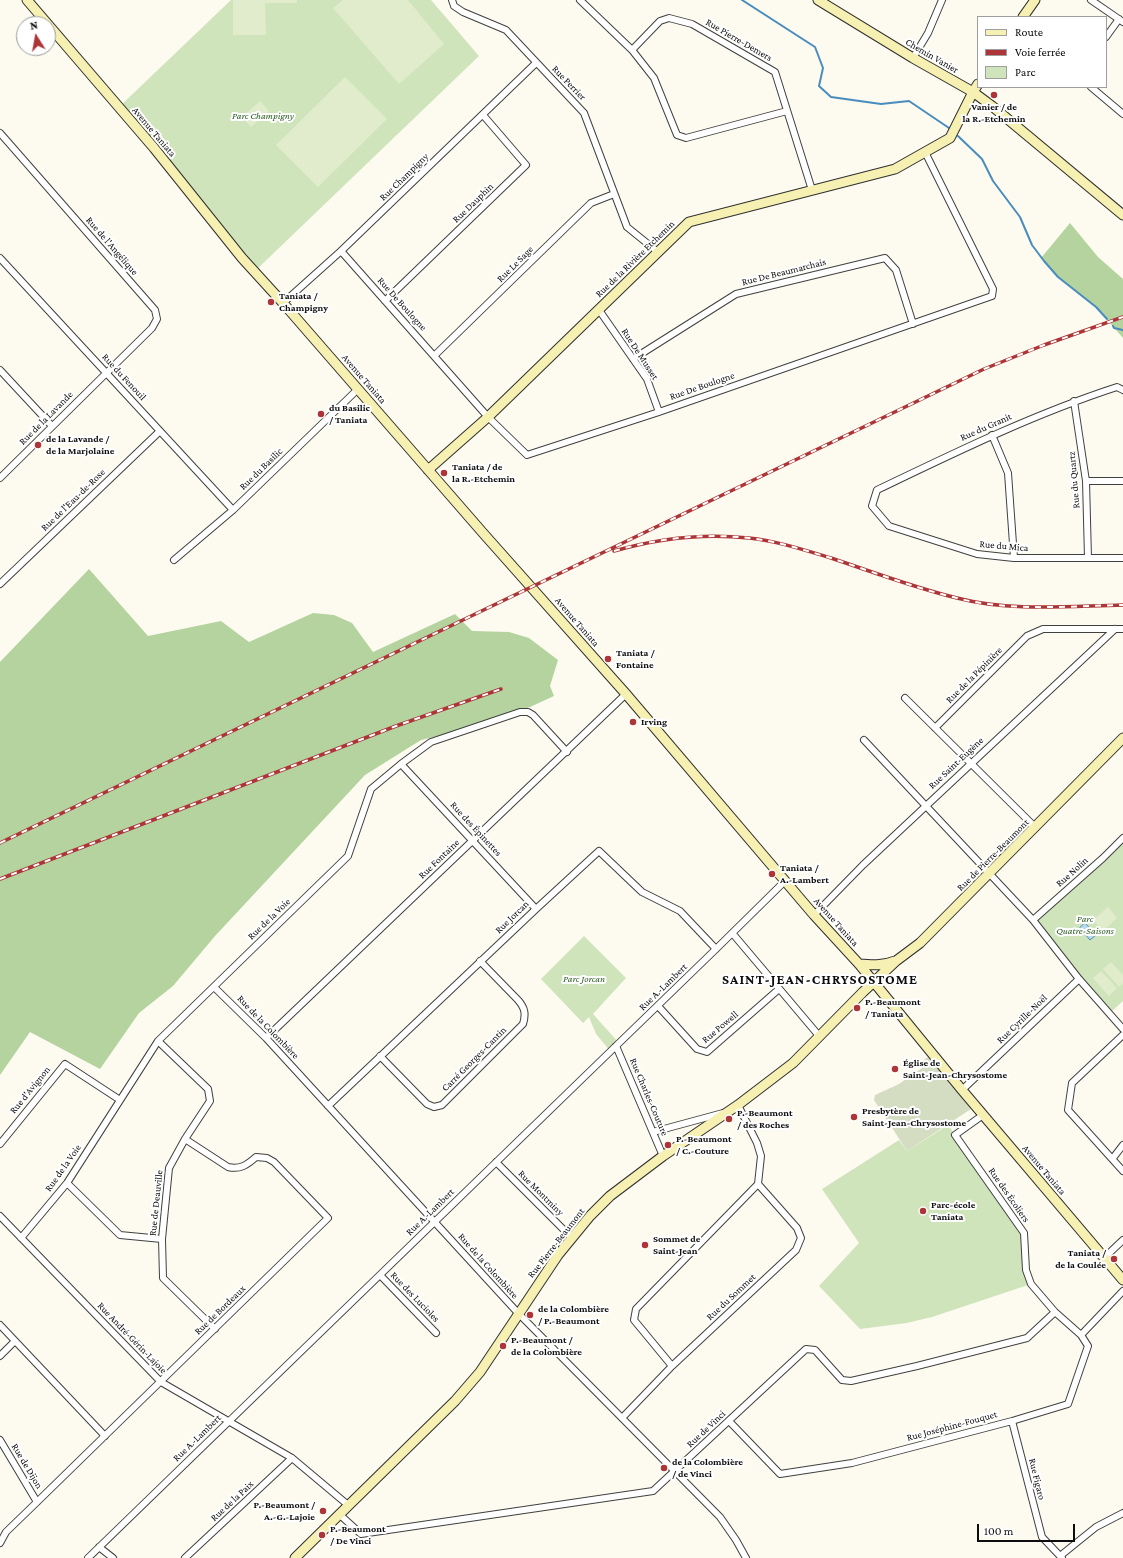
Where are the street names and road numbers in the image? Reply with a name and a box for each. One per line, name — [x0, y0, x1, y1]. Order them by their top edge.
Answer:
street label: Rue Pierre-Demers — [704, 16, 774, 64]
street label: Chemin Vanier — [903, 36, 961, 76]
street label: Rue Perrier — [549, 63, 589, 103]
street label: Avenue Taniata — [130, 105, 178, 159]
street label: Rue Champigny — [377, 151, 431, 203]
street label: Rue Dauphin — [450, 181, 496, 225]
street label: Rue de l'Angélique — [83, 214, 141, 278]
street label: Rue de la Rivière Etchemin — [593, 218, 677, 300]
street label: Rue Le Sage — [494, 243, 536, 285]
street label: Rue De Beaumarchais — [741, 256, 827, 288]
street label: Rue De Boulogne — [375, 275, 429, 333]
street label: Rue De Musset — [619, 326, 661, 382]
street label: Rue du Fenouil — [99, 351, 149, 403]
street label: Avenue Taniata — [339, 352, 389, 406]
street label: Rue De Boulogne — [668, 369, 736, 403]
street label: Rue de la Lavande — [17, 389, 75, 447]
street label: Rue du Granit — [958, 410, 1014, 444]
street label: Rue du Basilic — [237, 445, 285, 493]
street label: Rue du Quartz — [1066, 451, 1082, 509]
street label: Rue de l'Eau-de-Rose — [38, 466, 108, 534]
street label: Rue du Mica — [979, 538, 1029, 554]
street label: Avenue Taniata — [552, 595, 602, 649]
street label: Rue de la Pépinière — [943, 644, 1005, 706]
street label: Rue Saint-Eugène — [926, 734, 986, 792]
street label: Rue des Épinettes — [448, 799, 504, 859]
street label: Rue de Pierre-Beaumont — [954, 816, 1032, 894]
street label: Rue Fontaine — [416, 837, 462, 881]
street label: Rue Nolin — [1053, 854, 1091, 890]
street label: Avenue Taniata — [811, 895, 861, 949]
street label: Rue de la Voie — [245, 896, 293, 942]
street label: Rue Jorcan — [493, 898, 531, 936]
street label: Rue A.-Lambert — [636, 961, 690, 1013]
street label: Rue Cyrille-Noël — [994, 992, 1050, 1046]
street label: Rue de la Colombière — [235, 993, 301, 1061]
street label: Rue Powell — [699, 1008, 741, 1046]
street label: Carré Georges-Cantin — [439, 1024, 509, 1094]
street label: Rue Charles-Couture — [627, 1056, 671, 1138]
street label: Rue d'Avignon — [7, 1064, 53, 1116]
street label: Rue de la Voie — [42, 1142, 84, 1194]
street label: Avenue Taniata — [1020, 1143, 1068, 1197]
street label: Rue des Écoliers — [986, 1165, 1032, 1225]
street label: Rue Montminy — [516, 1168, 566, 1218]
street label: Rue de Deauville — [147, 1169, 165, 1237]
street label: Rue A.-Lambert — [403, 1186, 457, 1238]
street label: Rue Pierre-Beaumont — [525, 1206, 587, 1280]
street label: Rue de la Colombière — [455, 1231, 521, 1301]
street label: Rue des Lucioles — [388, 1269, 442, 1325]
street label: Rue du Sommet — [704, 1271, 758, 1323]
street label: Rue de Bordeaux — [192, 1283, 248, 1337]
street label: Rue André-Gérin-Lajoie — [95, 1300, 169, 1376]
street label: Rue de Vinci — [684, 1408, 728, 1450]
street label: Rue Joséphine-Fouquet — [905, 1408, 999, 1444]
street label: Rue A.-Lambert — [170, 1412, 224, 1464]
street label: Rue de Dijon — [9, 1441, 45, 1491]
street label: Rue Figaro — [1026, 1457, 1048, 1501]
street label: Rue de la Paix — [208, 1478, 256, 1524]

